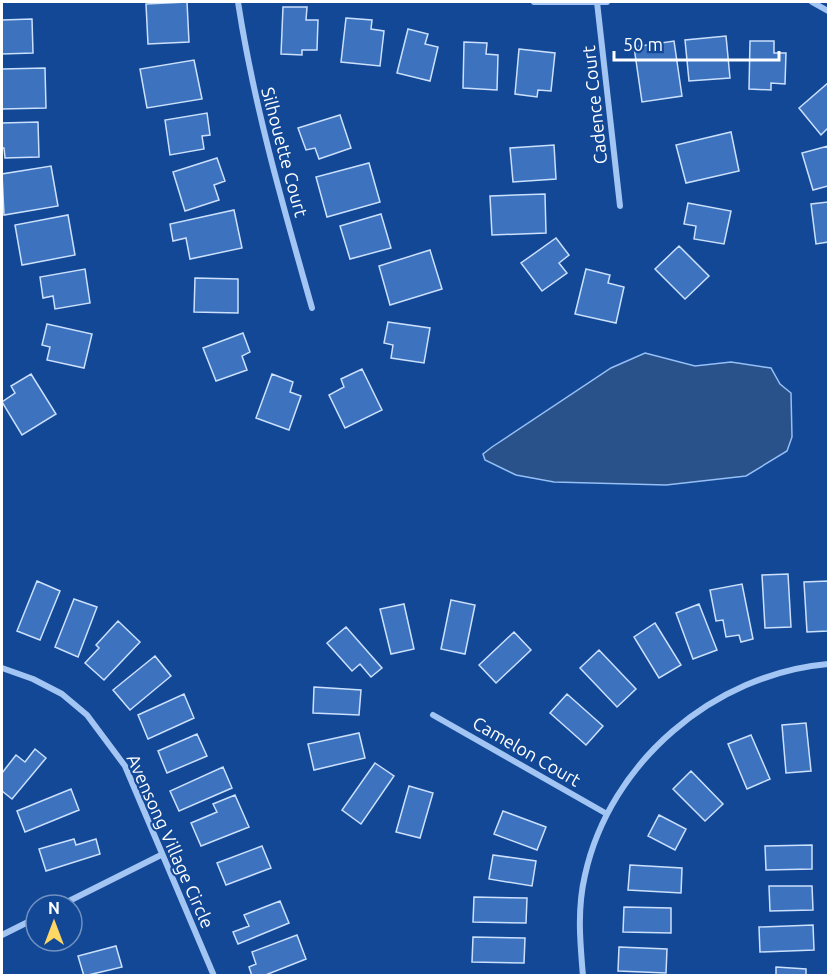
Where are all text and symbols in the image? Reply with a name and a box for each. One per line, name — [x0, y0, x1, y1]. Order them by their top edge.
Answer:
scale bar — [614, 24, 779, 62]
text: 50 m — [623, 34, 663, 54]
street label: Cadence Court — [578, 45, 610, 165]
street label: Silhouette Court — [258, 85, 312, 219]
street label: Camelon Court — [470, 712, 584, 790]
street label: Avensong Village Circle — [124, 751, 218, 931]
north arrow — [24, 893, 84, 953]
text: N — [48, 899, 60, 917]

